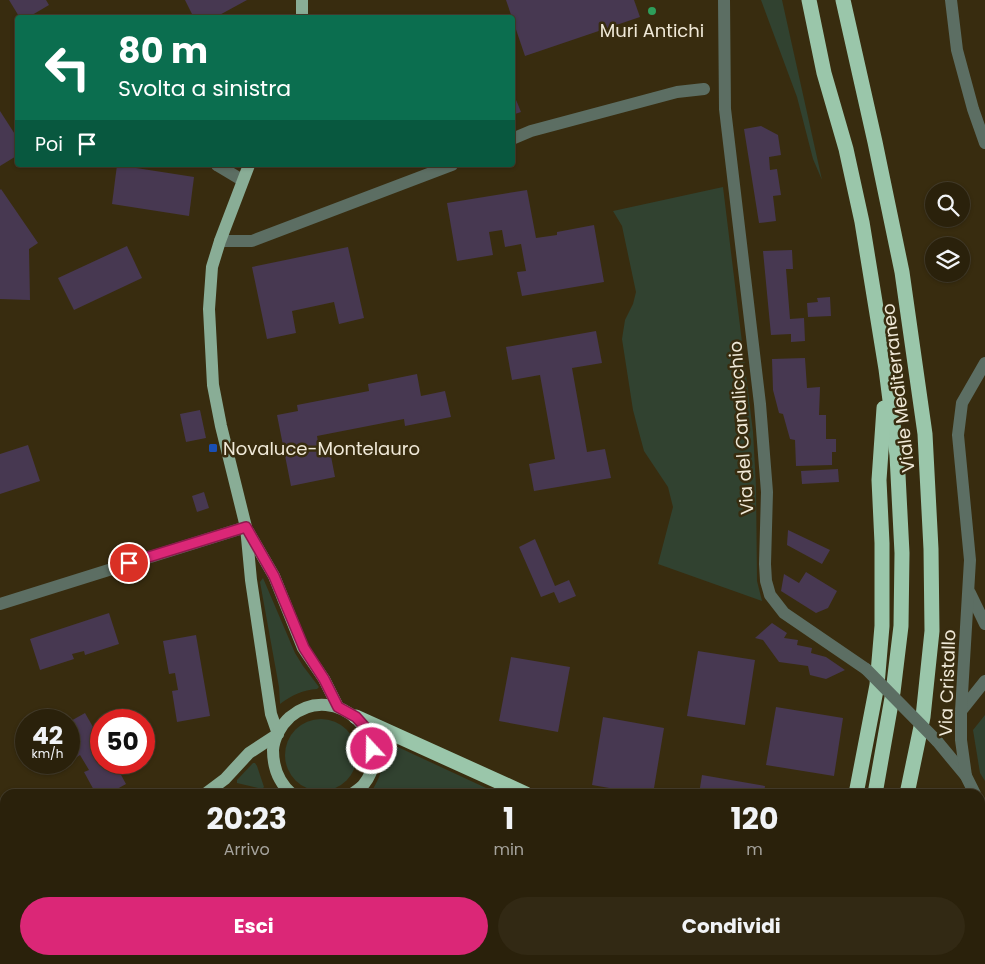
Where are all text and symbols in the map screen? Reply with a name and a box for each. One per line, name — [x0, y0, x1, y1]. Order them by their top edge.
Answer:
marker: Muri Antichi — [646, 5, 658, 17]
place label: Muri Antichi — [600, 18, 704, 43]
text: 80 m — [118, 26, 208, 75]
icon: left — [35, 35, 100, 100]
text: Svolta a sinistra — [118, 73, 291, 104]
icon: arrive — [73, 130, 101, 158]
text: Poi — [35, 131, 63, 158]
map controls — [925, 182, 970, 282]
button: search — [925, 182, 970, 227]
button: layers — [925, 237, 970, 282]
street label: Viale Mediterraneo — [875, 302, 921, 474]
street label: Via del Canalicchio — [722, 340, 760, 516]
place label: Novaluce-Montelauro — [223, 436, 420, 461]
marker: Novaluce-Montelauro — [207, 442, 219, 454]
pin — [108, 542, 150, 584]
icon: arrive — [115, 549, 143, 577]
street label: Via Cristallo — [933, 629, 961, 737]
speed limit sign: 50 — [90, 709, 155, 774]
text: 42 — [32, 718, 63, 753]
position arrow — [345, 722, 397, 774]
text: km/h — [32, 745, 63, 762]
text: 20:23 — [206, 797, 287, 840]
text: 1 — [503, 797, 514, 840]
text: 120 — [731, 797, 779, 840]
text: Arrivo — [224, 838, 270, 861]
text: min — [493, 838, 524, 861]
text: m — [746, 838, 763, 861]
button: Esci — [20, 897, 488, 955]
button: Condividi — [498, 897, 965, 955]

